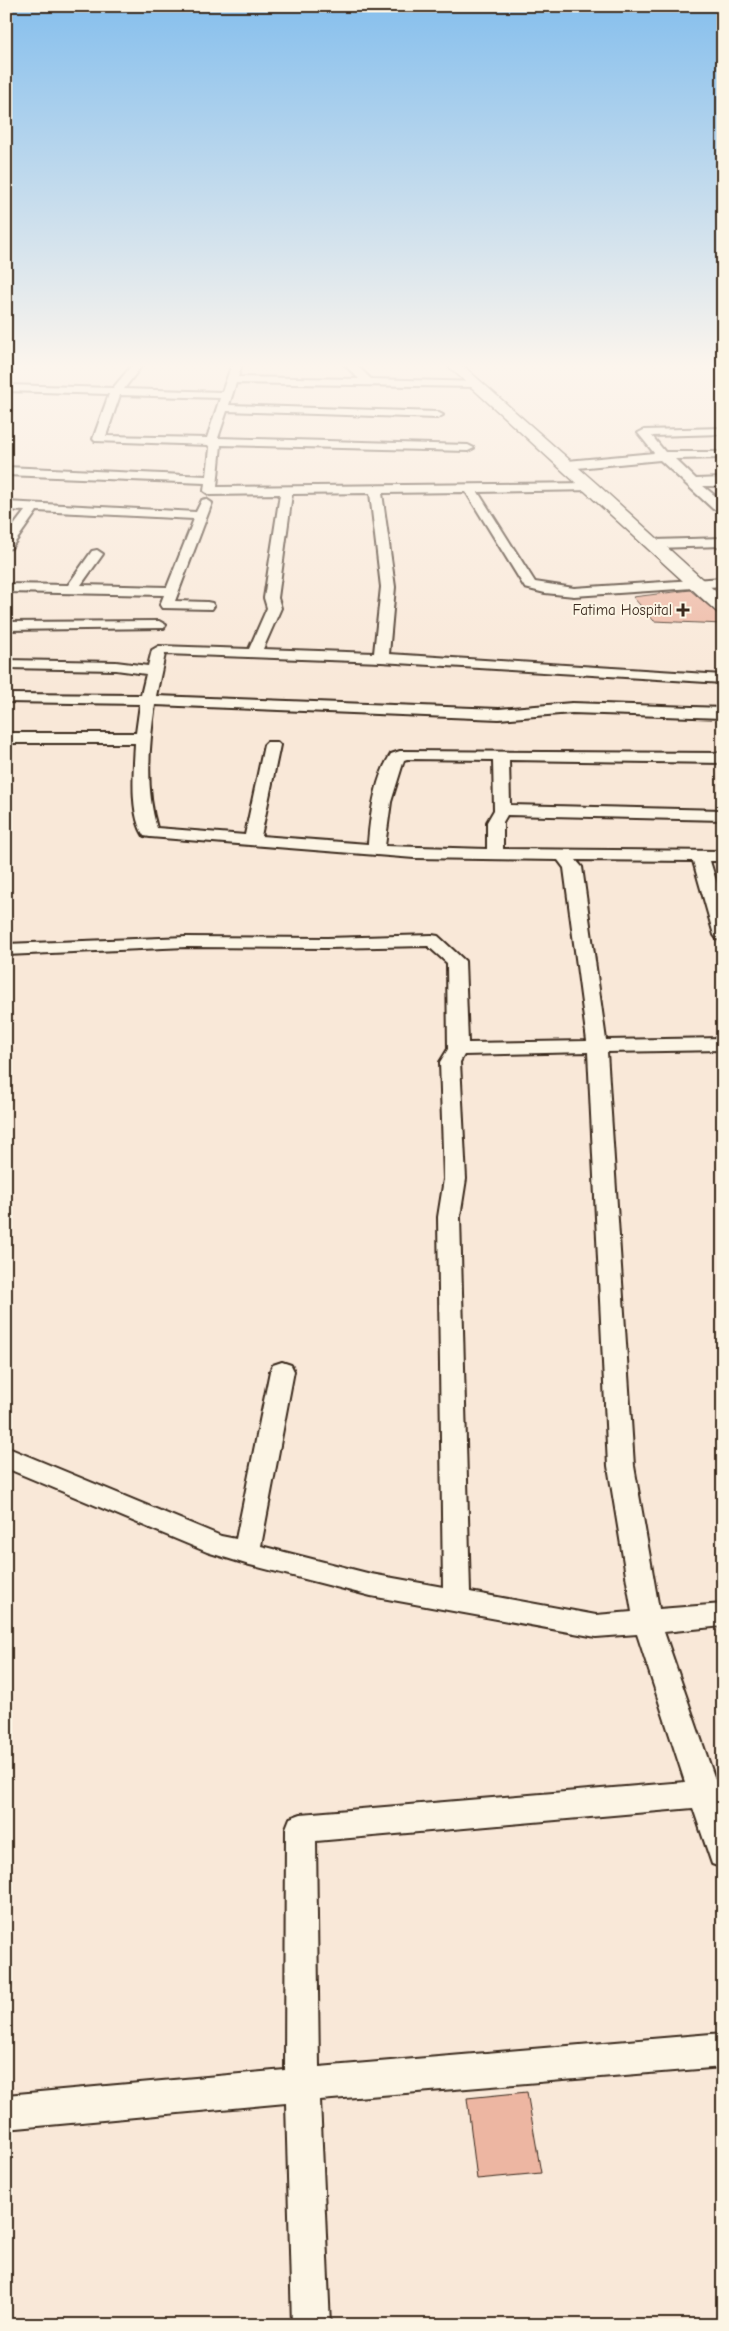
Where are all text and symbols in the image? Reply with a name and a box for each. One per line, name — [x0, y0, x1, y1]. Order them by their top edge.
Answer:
place label: Fatima Hospital — [572, 601, 672, 619]
marker: Fatima Hospital — [676, 603, 690, 617]

